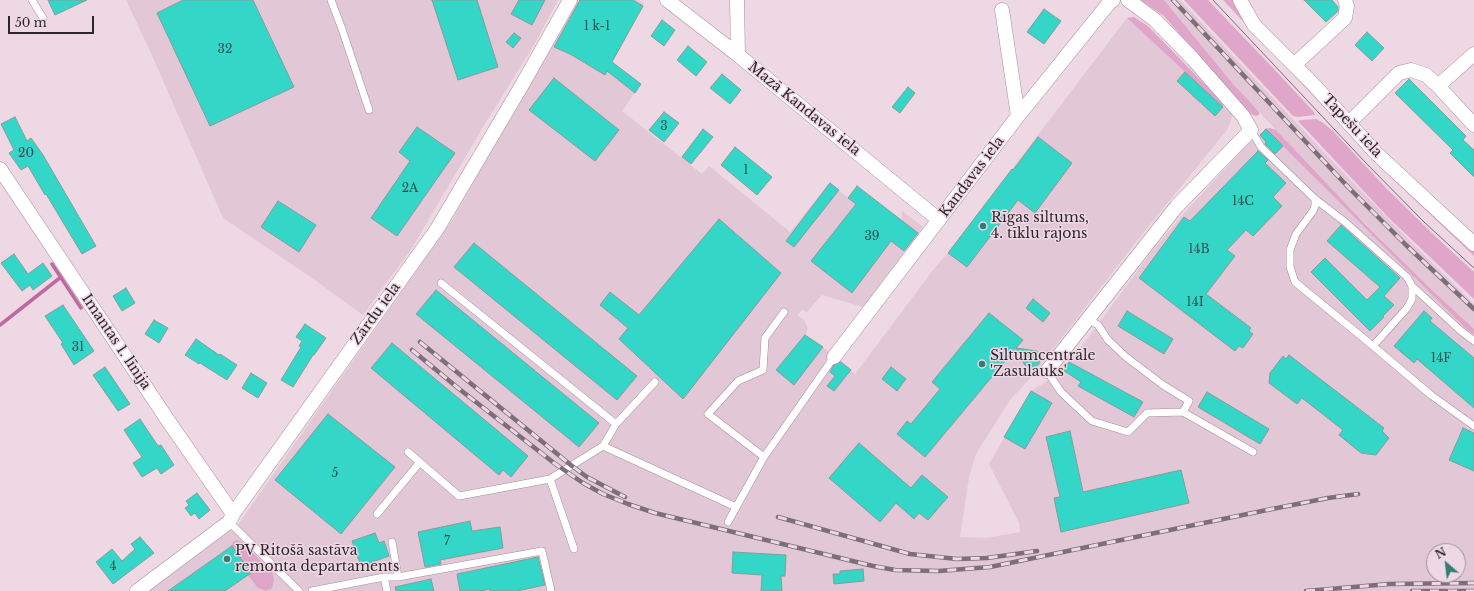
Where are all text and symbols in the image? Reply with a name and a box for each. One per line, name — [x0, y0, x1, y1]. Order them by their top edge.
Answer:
scale bar — [10, 8, 96, 34]
text: 50 m — [15, 15, 47, 30]
house number: 1 k-1 — [584, 20, 610, 34]
house number: 32 — [218, 43, 232, 57]
street label: Mazā Kandavas iela — [745, 59, 863, 159]
street label: Tapešu iela — [1319, 91, 1385, 161]
house number: 3 — [660, 120, 668, 134]
street label: Kandavas iela — [936, 133, 1008, 221]
house number: 20 — [18, 147, 34, 161]
house number: 1 — [743, 164, 749, 178]
house number: 2A — [402, 182, 418, 196]
house number: 14C — [1232, 195, 1254, 209]
place label: Rīgas siltums, 4. tīklu rajons — [991, 210, 1089, 242]
marker: Rīgas siltums, 4. tīklu rajons — [978, 221, 988, 231]
house number: 39 — [864, 230, 880, 244]
house number: 14B — [1188, 243, 1210, 257]
street label: Zārdu iela — [348, 280, 404, 348]
street label: Imantas 1. līnija — [78, 291, 154, 393]
house number: 14I — [1186, 296, 1204, 310]
house number: 31 — [72, 341, 84, 355]
place label: Siltumcentrāle 'Zasulauks' — [990, 348, 1096, 380]
house number: 14F — [1431, 352, 1451, 366]
marker: Siltumcentrāle 'Zasulauks' — [977, 359, 987, 369]
house number: 5 — [332, 467, 338, 481]
house number: 7 — [444, 535, 450, 549]
place label: PV Ritošā sastāva remonta departaments — [235, 543, 399, 576]
north arrow — [1426, 543, 1466, 583]
text: N — [1433, 545, 1449, 562]
marker: PV Ritošā sastāva remonta departaments — [222, 554, 232, 564]
house number: 4 — [109, 560, 117, 574]

